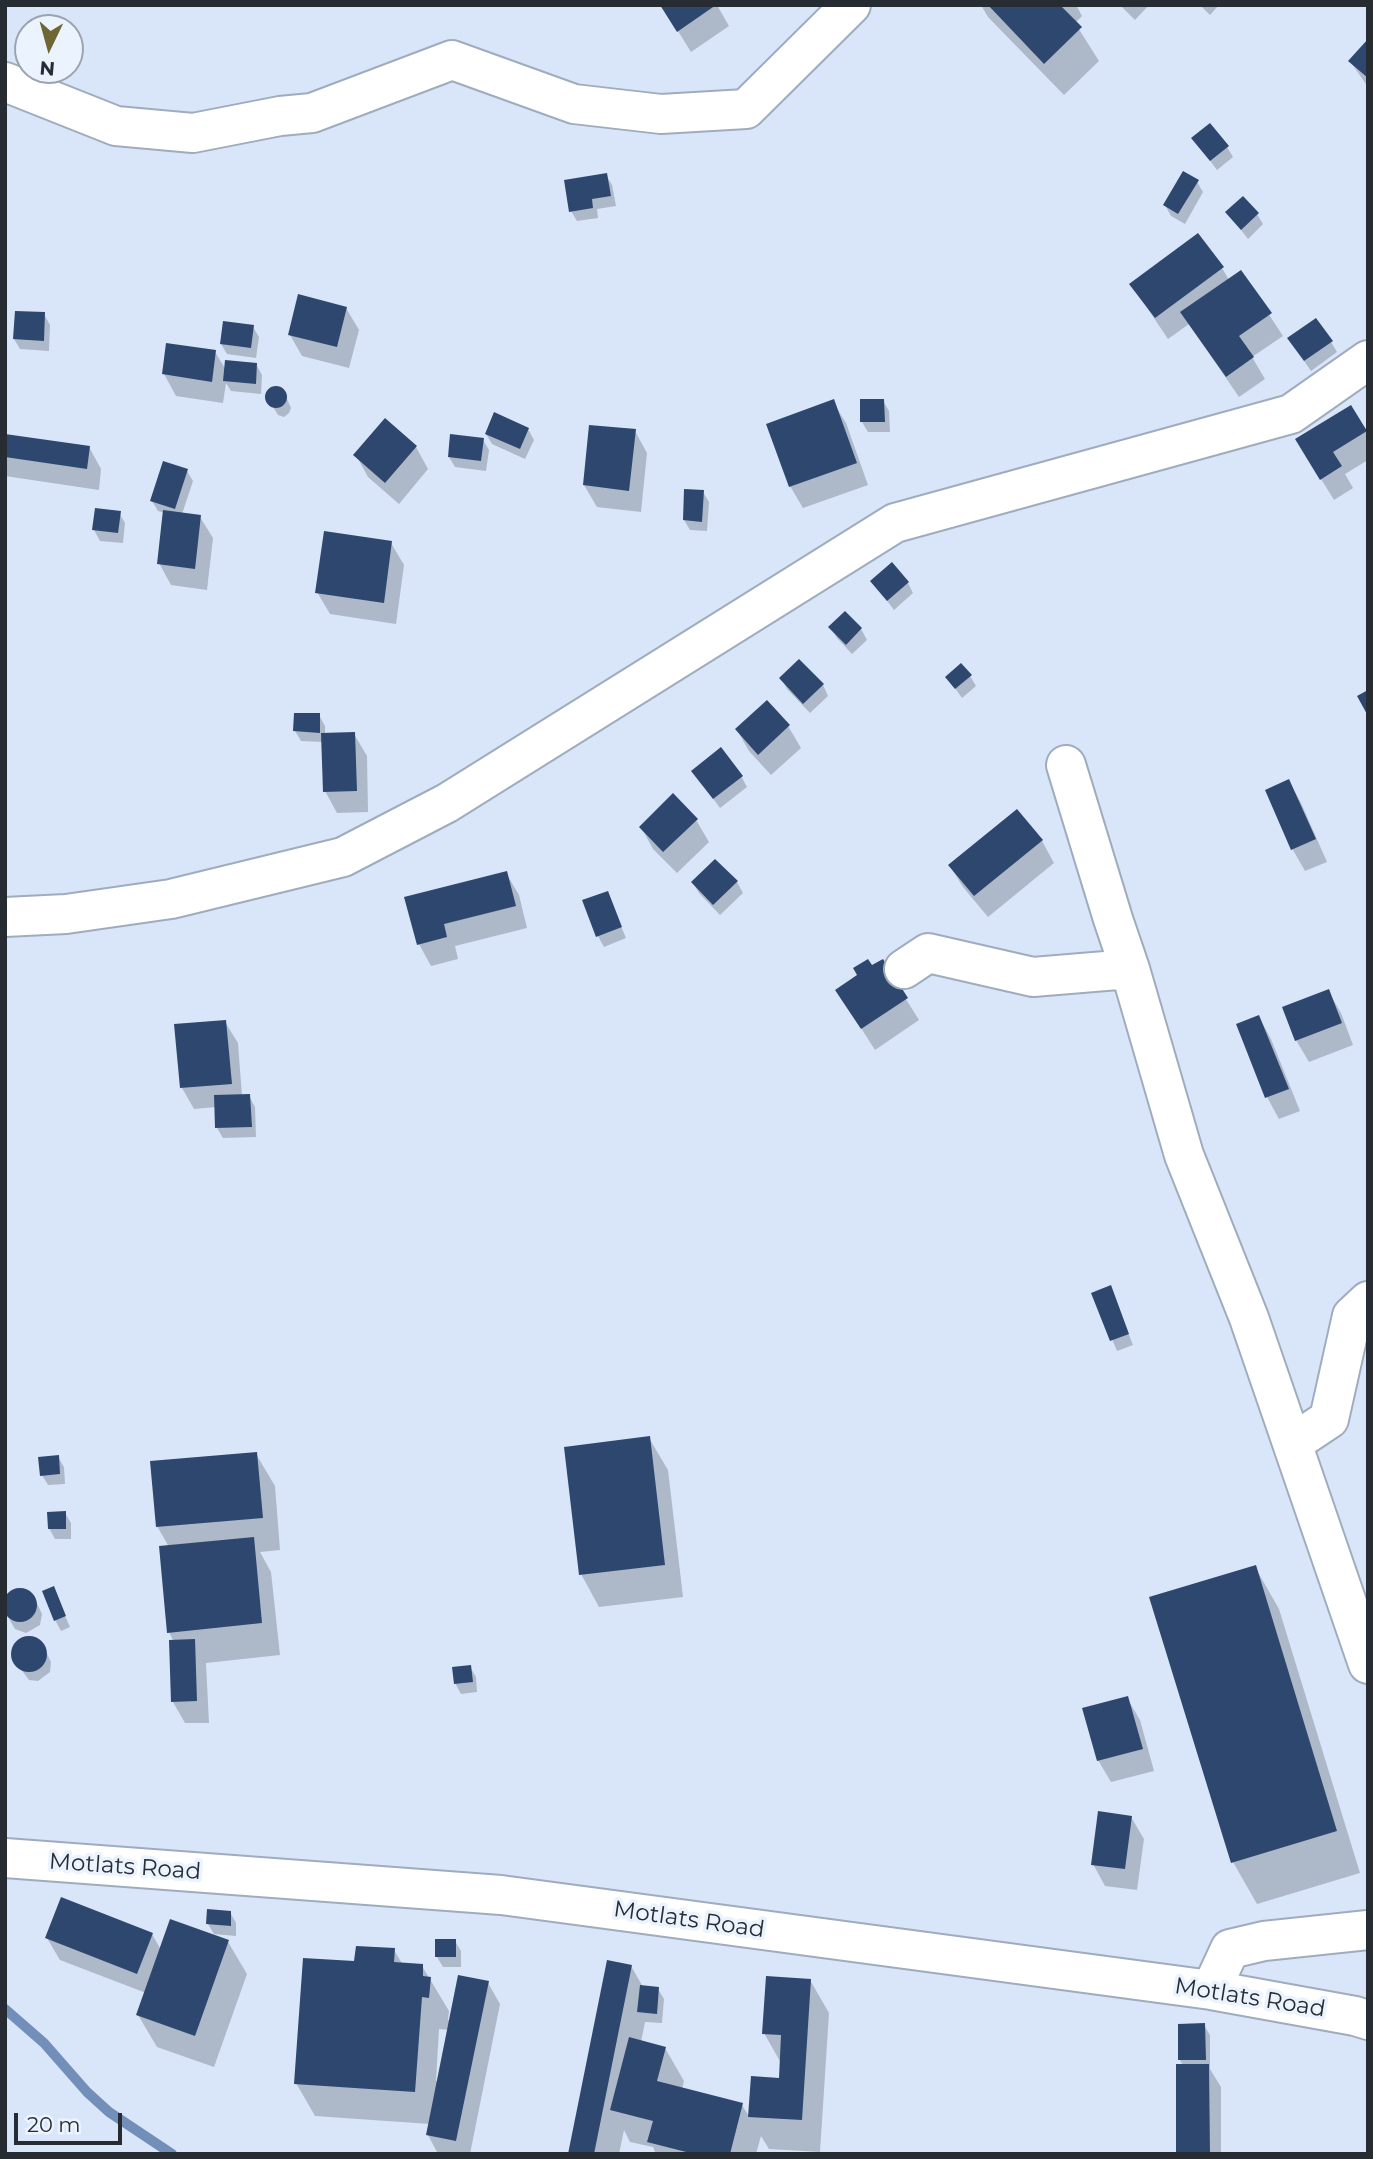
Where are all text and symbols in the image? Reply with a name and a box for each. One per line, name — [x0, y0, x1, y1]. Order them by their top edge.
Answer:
north arrow — [14, 14, 84, 84]
text: N — [39, 56, 56, 81]
street label: Motlats Road — [48, 1848, 202, 1886]
street label: Motlats Road — [612, 1896, 766, 1944]
street label: Motlats Road — [1173, 1972, 1327, 2024]
scale bar — [18, 2100, 126, 2144]
text: 20 m — [27, 2112, 81, 2137]

